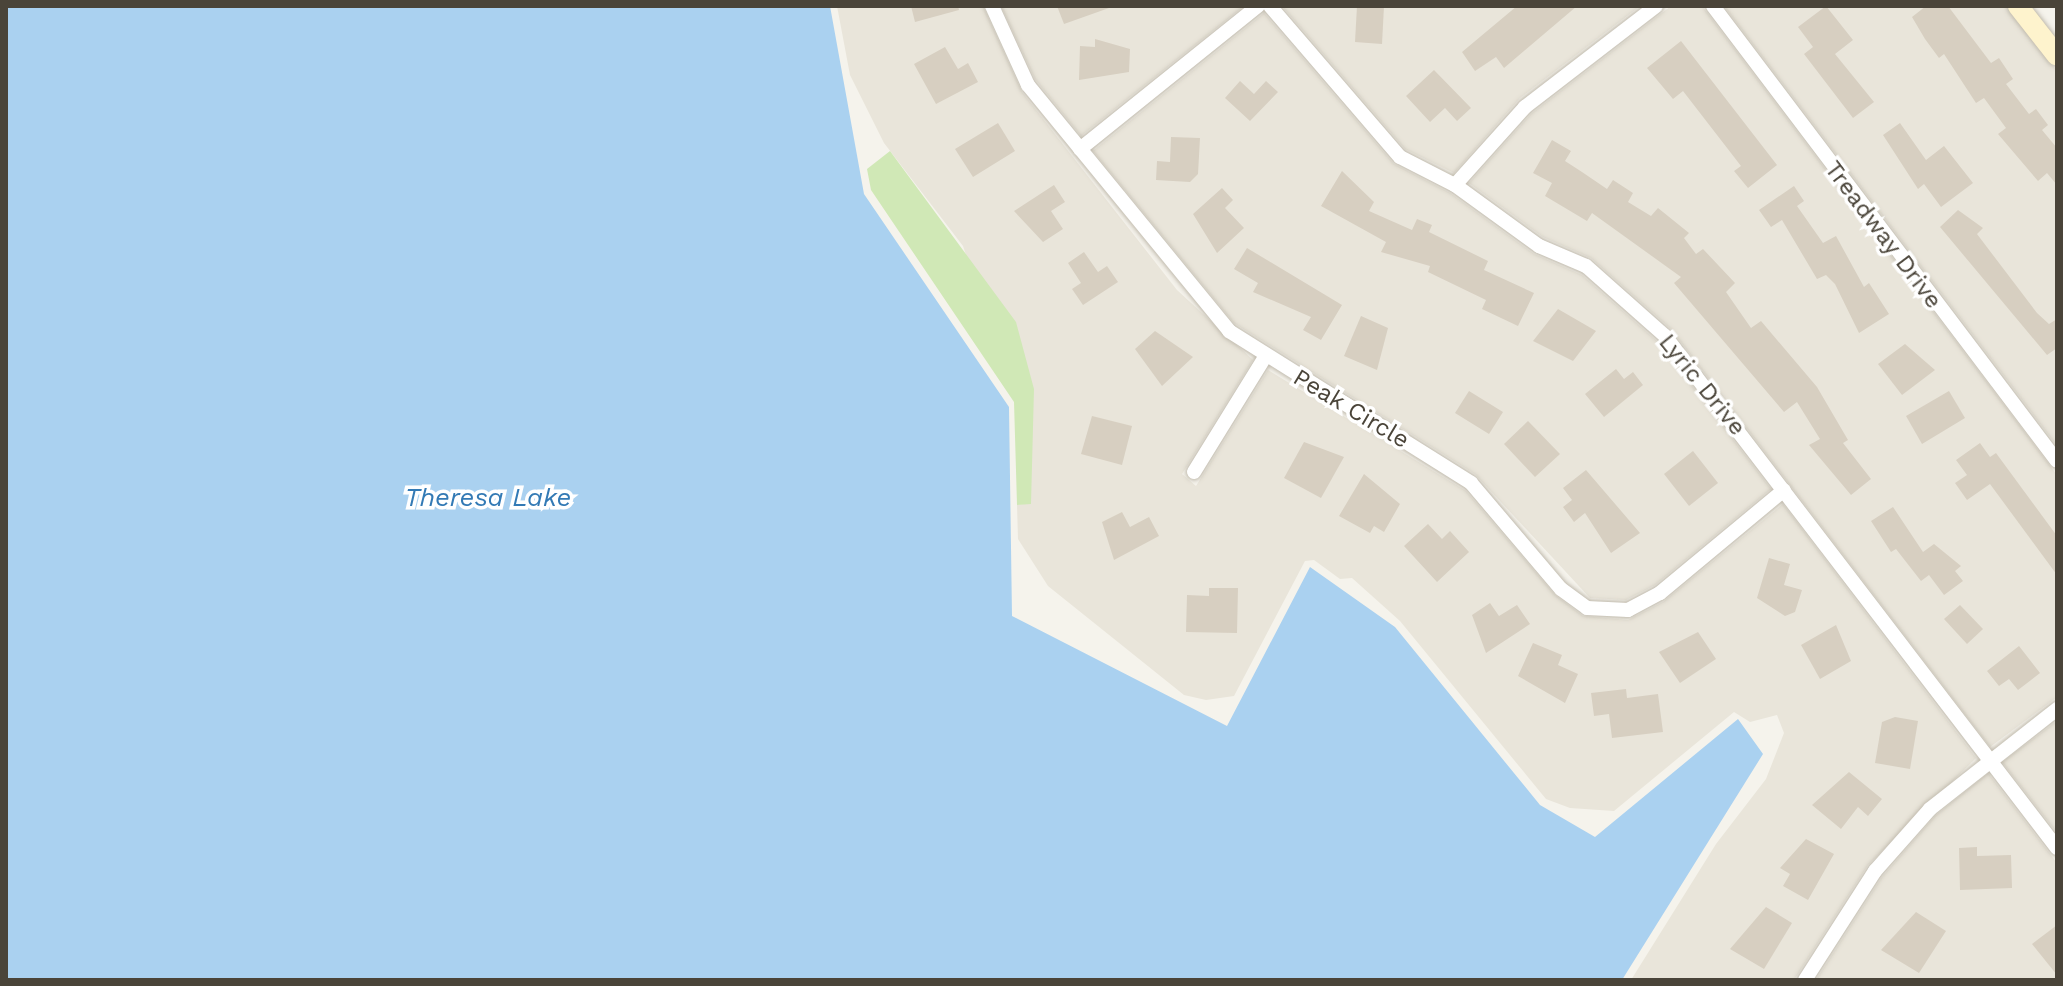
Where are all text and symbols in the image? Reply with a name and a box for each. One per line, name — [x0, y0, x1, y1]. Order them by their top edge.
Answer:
street label: Treadway Drive — [1818, 155, 1948, 315]
street label: Lyric Drive — [1652, 329, 1752, 441]
street label: Peak Circle — [1288, 363, 1414, 455]
water label: Theresa Lake — [405, 482, 571, 514]

